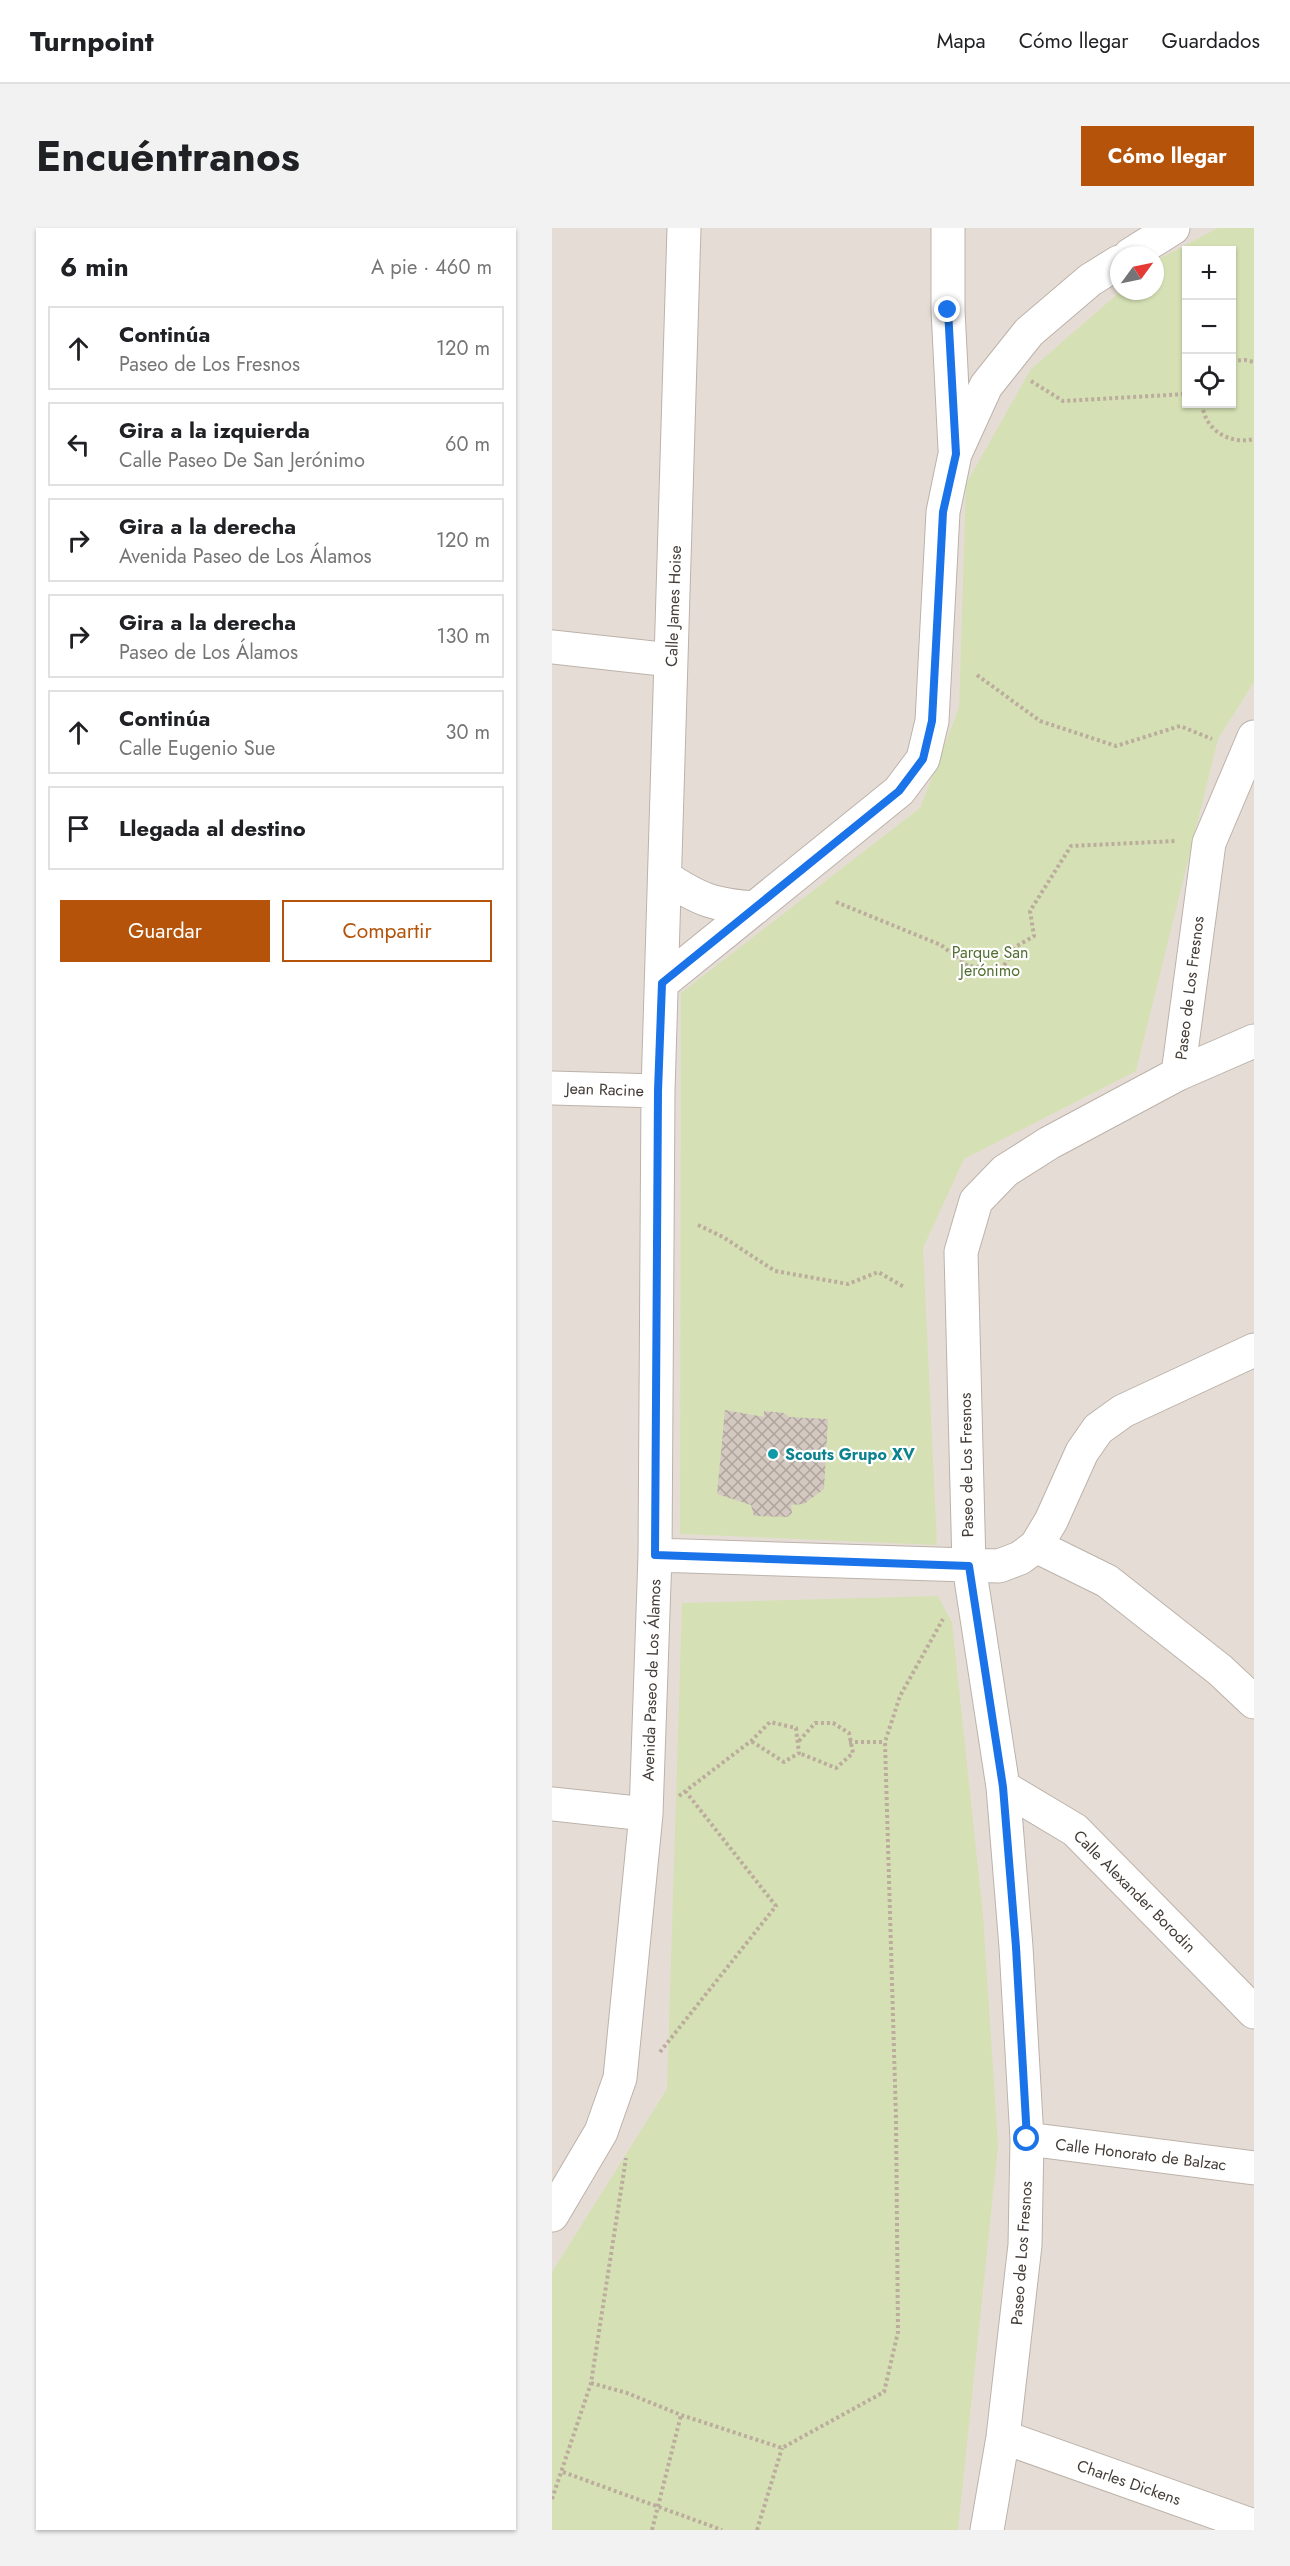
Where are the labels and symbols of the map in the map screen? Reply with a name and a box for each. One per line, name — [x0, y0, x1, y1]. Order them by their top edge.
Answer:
north arrow — [1110, 246, 1164, 300]
route end — [934, 296, 960, 322]
street label: Calle James Hoise — [660, 545, 687, 667]
street label: Paseo de Los Fresnos — [1169, 915, 1210, 1061]
park label: Parque San Jerónimo — [952, 941, 1028, 982]
street label: Jean Racine — [564, 1077, 644, 1102]
street label: Paseo de Los Fresnos — [954, 1392, 979, 1538]
place label: Scouts Grupo XV — [785, 1443, 915, 1466]
marker: Scouts Grupo XV — [766, 1447, 780, 1461]
street label: Avenida Paseo de Los Álamos — [636, 1579, 667, 1781]
street label: Calle Alexander Borodin — [1068, 1825, 1201, 1958]
route start — [1013, 2125, 1039, 2151]
street label: Calle Honorato de Balzac — [1054, 2133, 1228, 2176]
street label: Paseo de Los Fresnos — [1005, 2180, 1038, 2326]
street label: Charles Dickens — [1074, 2454, 1184, 2511]

